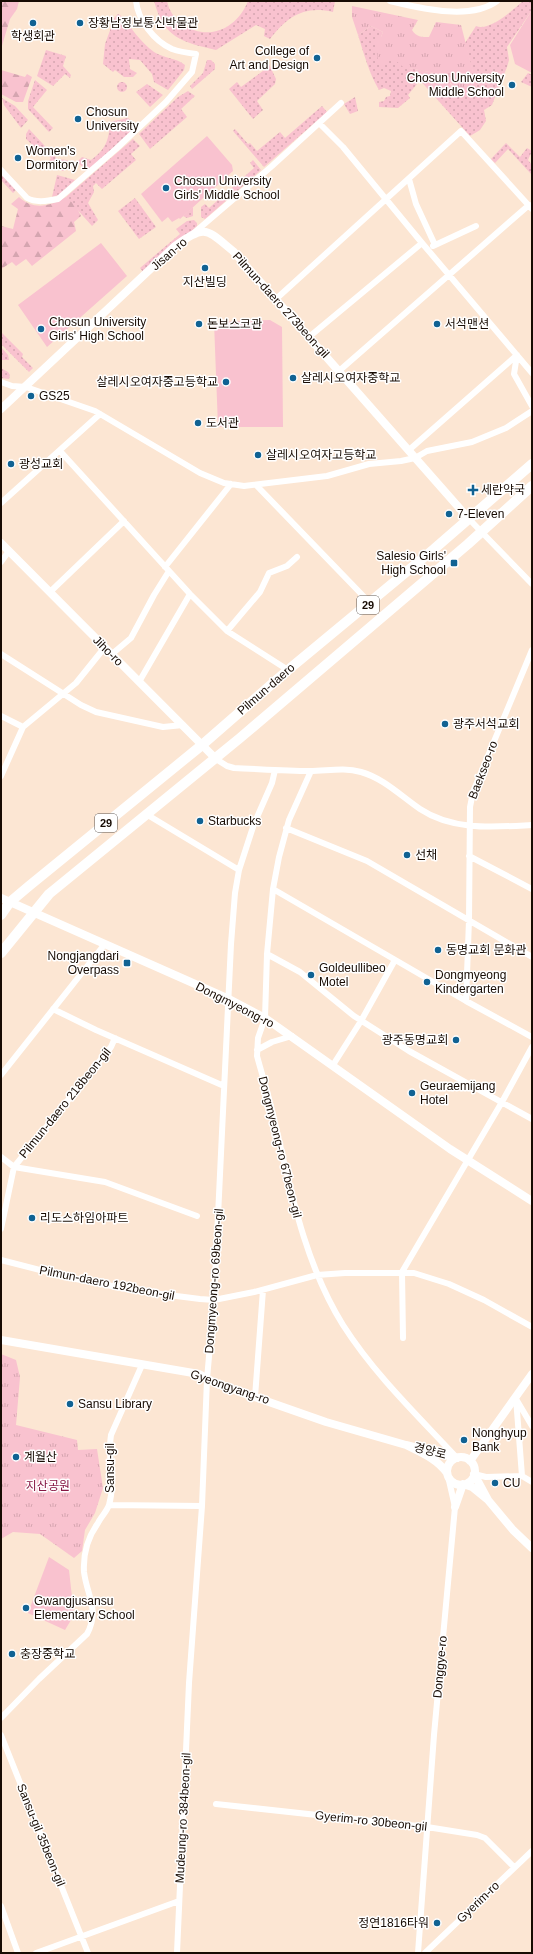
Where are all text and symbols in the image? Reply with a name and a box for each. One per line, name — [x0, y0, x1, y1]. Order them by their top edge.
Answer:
place label: 장황남정보통신박물관 — [88, 16, 198, 30]
marker: 학생회관 — [28, 18, 38, 28]
marker: 장황남정보통신박물관 — [75, 18, 85, 28]
place label: 학생회관 — [11, 29, 55, 43]
place label: College of Art and Design — [230, 44, 310, 72]
marker: College of Art and Design — [312, 53, 322, 63]
place label: Chosun University Middle School — [407, 71, 504, 99]
marker: Chosun University Middle School — [507, 80, 517, 90]
place label: Chosun University — [86, 105, 139, 133]
marker: Chosun University — [73, 114, 83, 124]
place label: Women's Dormitory 1 — [26, 144, 88, 172]
marker: Women's Dormitory 1 — [13, 153, 23, 163]
place label: Chosun University Girls' Middle School — [174, 174, 280, 202]
marker: Chosun University Girls' Middle School — [161, 183, 171, 193]
street label: Jisan-ro — [148, 235, 190, 273]
street label: Pilmun-daero 273beon-gil — [230, 249, 332, 361]
marker: 지산빌딩 — [200, 263, 210, 273]
place label: 지산빌딩 — [183, 275, 227, 289]
place label: Chosun University Girls' High School — [49, 315, 146, 343]
place label: 돈보스코관 — [207, 317, 262, 331]
place label: 서석맨션 — [445, 317, 489, 331]
marker: 돈보스코관 — [194, 319, 204, 329]
marker: 서석맨션 — [432, 319, 442, 329]
marker: Chosun University Girls' High School — [36, 324, 46, 334]
place label: 살레시오여자중학교 — [301, 371, 400, 385]
marker: 살레시오여자중학교 — [288, 373, 298, 383]
place label: 살레시오여자중고등학교 — [97, 375, 218, 389]
marker: 살레시오여자중고등학교 — [221, 377, 231, 387]
place label: GS25 — [39, 389, 70, 403]
marker: GS25 — [26, 391, 36, 401]
place label: 도서관 — [206, 416, 239, 430]
marker: 도서관 — [193, 418, 203, 428]
place label: 살레시오여자고등학교 — [266, 448, 376, 462]
marker: 살레시오여자고등학교 — [253, 450, 263, 460]
place label: 광성교회 — [19, 457, 63, 471]
marker: 광성교회 — [6, 459, 16, 469]
place label: 세란약국 — [481, 483, 525, 497]
marker: 세란약국 — [468, 485, 478, 495]
place label: 7-Eleven — [457, 507, 504, 521]
marker: 7-Eleven — [444, 509, 454, 519]
place label: Salesio Girls' High School — [376, 549, 446, 577]
marker: Salesio Girls' High School — [449, 558, 459, 568]
road number: 29 — [357, 596, 379, 614]
street label: Jiho-ro — [90, 633, 126, 669]
street label: Pilmun-daero — [234, 660, 298, 718]
place label: 광주서석교회 — [453, 717, 519, 731]
marker: 광주서석교회 — [440, 719, 450, 729]
street label: Baekseo-ro — [465, 739, 501, 801]
road number: 29 — [95, 814, 117, 832]
place label: Starbucks — [208, 814, 261, 828]
marker: Starbucks — [195, 816, 205, 826]
place label: 선채 — [415, 848, 437, 862]
marker: 선채 — [402, 850, 412, 860]
place label: 동명교회 문화관 — [446, 943, 527, 957]
marker: 동명교회 문화관 — [433, 945, 443, 955]
place label: Nongjangdari Overpass — [48, 949, 119, 977]
marker: Nongjangdari Overpass — [122, 958, 132, 968]
place label: Goldeullibeo Motel — [319, 961, 386, 989]
place label: Dongmyeong Kindergarten — [435, 968, 506, 996]
marker: Goldeullibeo Motel — [306, 970, 316, 980]
marker: Dongmyeong Kindergarten — [422, 977, 432, 987]
street label: Dongmyeong-ro — [193, 979, 277, 1031]
place label: 광주동명교회 — [382, 1033, 448, 1047]
marker: 광주동명교회 — [451, 1035, 461, 1045]
street label: Pilmun-daero 218beon-gil — [16, 1045, 114, 1161]
street label: Dongmyeong-ro 67beon-gil — [256, 1075, 304, 1219]
place label: Geuraemijang Hotel — [420, 1079, 495, 1107]
marker: Geuraemijang Hotel — [407, 1088, 417, 1098]
street label: Dongmyeong-ro 69beon-gil — [202, 1208, 226, 1354]
place label: 리도스하임아파트 — [40, 1211, 128, 1225]
marker: 리도스하임아파트 — [27, 1213, 37, 1223]
street label: Pilmun-daero 192beon-gil — [38, 1263, 176, 1303]
street label: Gyeongyang-ro — [189, 1367, 272, 1407]
place label: Sansu Library — [78, 1397, 152, 1411]
marker: Sansu Library — [65, 1399, 75, 1409]
place label: Nonghyup Bank — [472, 1426, 527, 1454]
marker: Nonghyup Bank — [459, 1435, 469, 1445]
street label: 경양로 — [412, 1440, 448, 1462]
street label: Sansu-gil — [103, 1443, 117, 1493]
place label: 계월산 — [24, 1450, 57, 1464]
marker: 계월산 — [11, 1452, 21, 1462]
place label: CU — [503, 1476, 520, 1490]
marker: CU — [490, 1478, 500, 1488]
park label: 지산공원 — [26, 1479, 70, 1493]
place label: Gwangjusansu Elementary School — [34, 1594, 135, 1622]
marker: Gwangjusansu Elementary School — [21, 1603, 31, 1613]
street label: Donggye-ro — [430, 1635, 450, 1699]
place label: 충장중학교 — [20, 1647, 75, 1661]
marker: 충장중학교 — [7, 1649, 17, 1659]
street label: Mudeung-ro 384beon-gil — [173, 1752, 193, 1884]
street label: Sansu-gil 35beon-gil — [14, 1782, 68, 1888]
street label: Gyerim-ro 30beon-gil — [314, 1808, 428, 1834]
street label: Gyerim-ro — [454, 1878, 502, 1926]
place label: 정연1816타워 — [358, 1916, 429, 1930]
marker: 정연1816타워 — [432, 1918, 442, 1928]

